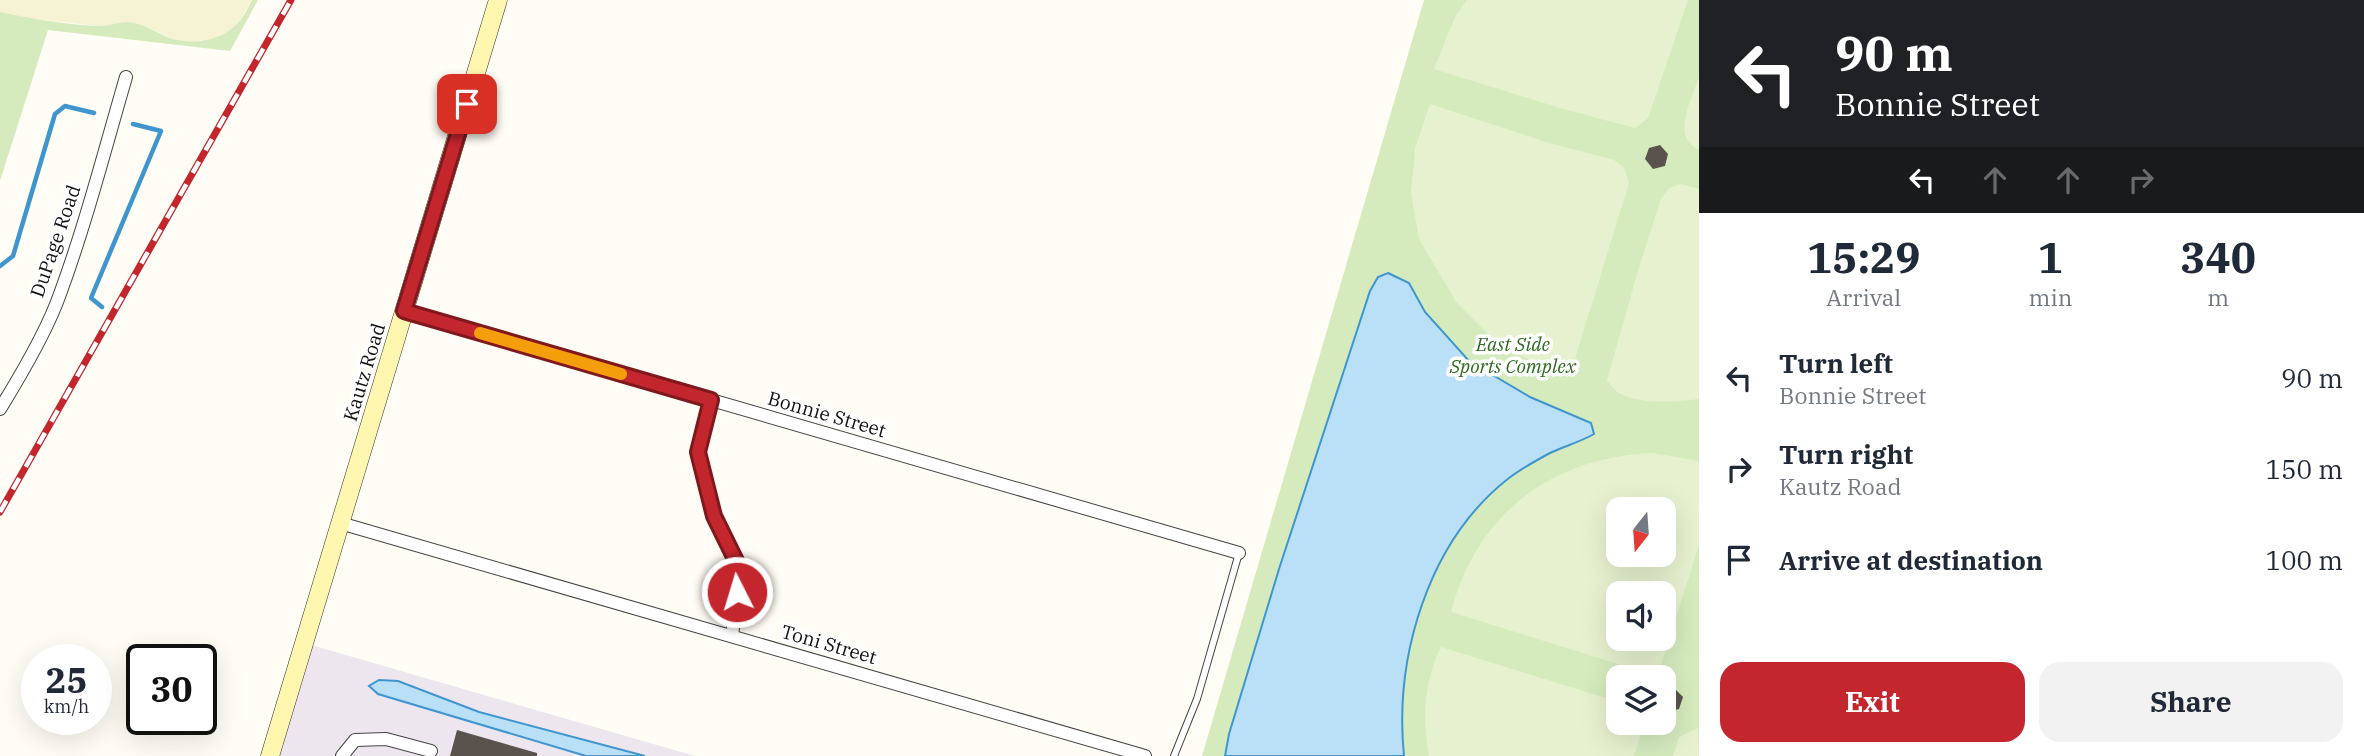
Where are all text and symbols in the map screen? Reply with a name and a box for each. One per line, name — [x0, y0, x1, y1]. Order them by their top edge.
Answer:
text: 90 m — [1835, 21, 1953, 84]
icon: left — [1720, 28, 1811, 119]
pin — [437, 74, 497, 134]
text: Bonnie Street — [1835, 83, 2040, 125]
icon: arrive — [448, 85, 486, 123]
icon: left — [1903, 161, 1941, 199]
icon: ahead — [1976, 161, 2014, 199]
icon: ahead — [2049, 161, 2087, 199]
icon: right — [2122, 161, 2160, 199]
street label: DuPage Road — [25, 182, 85, 300]
text: 15:29 — [1807, 230, 1921, 285]
text: 1 — [2038, 230, 2063, 285]
text: 340 — [2180, 230, 2256, 285]
text: Arrival — [1826, 282, 1901, 312]
text: min — [2029, 282, 2072, 312]
text: m — [2207, 282, 2229, 312]
street label: Kautz Road — [338, 320, 390, 424]
park label: East Side Sports Complex — [1449, 332, 1576, 378]
text: Turn left — [1779, 346, 1893, 380]
icon: left — [1720, 359, 1758, 397]
text: 90 m — [2281, 361, 2343, 395]
text: Bonnie Street — [1779, 380, 1926, 410]
street label: Bonnie Street — [765, 386, 889, 442]
text: Turn right — [1779, 437, 1913, 471]
icon: right — [1720, 450, 1758, 488]
text: 150 m — [2265, 452, 2343, 486]
text: Kautz Road — [1779, 471, 1902, 501]
north arrow — [1606, 497, 1676, 567]
map controls — [1606, 497, 1676, 735]
icon: arrive — [1720, 541, 1758, 579]
text: Arrive at destination — [1779, 543, 2043, 577]
text: 100 m — [2265, 543, 2343, 577]
position arrow — [700, 555, 774, 629]
button: sound — [1606, 581, 1676, 651]
street label: Toni Street — [779, 619, 880, 669]
speed limit sign: 30 — [126, 644, 217, 735]
text: 25 — [45, 657, 88, 703]
button: Exit — [1720, 662, 2025, 742]
button: Share — [2039, 662, 2343, 742]
button: layers — [1606, 665, 1676, 735]
text: km/h — [44, 695, 89, 718]

